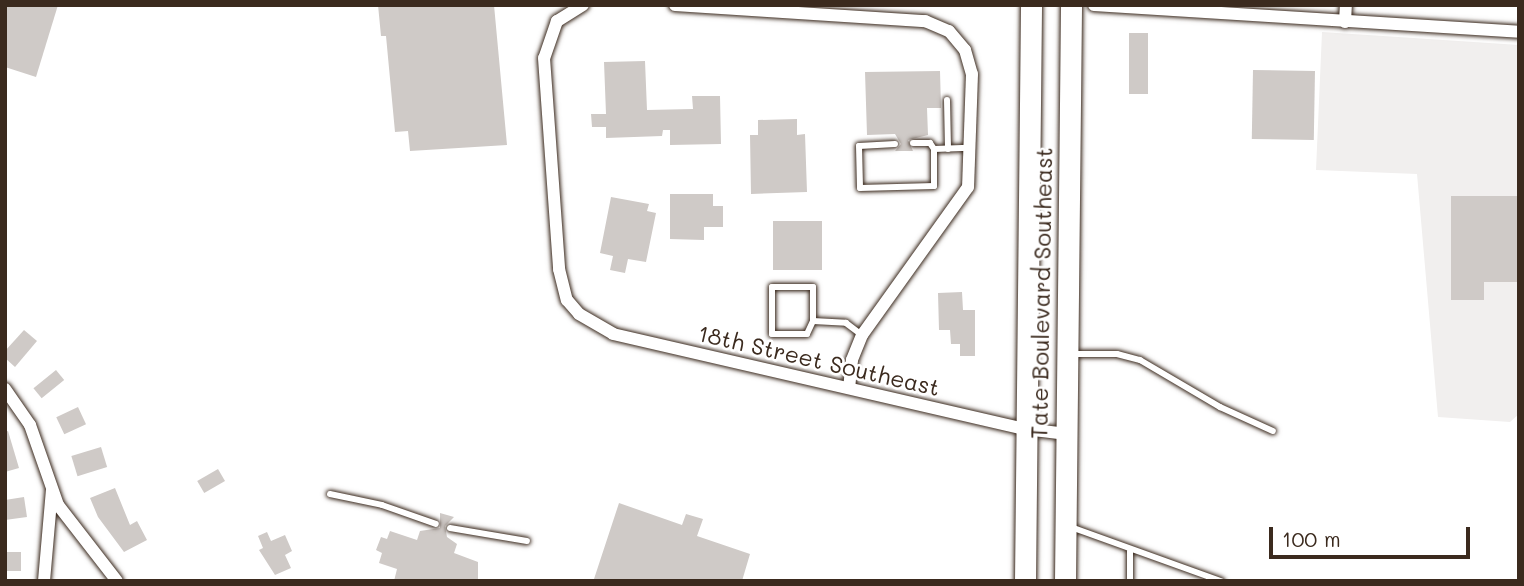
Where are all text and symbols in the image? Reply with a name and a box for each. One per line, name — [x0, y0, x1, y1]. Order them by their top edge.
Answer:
street label: Tate Boulevard Southeast — [1025, 147, 1057, 439]
street label: 18th Street Southeast — [695, 319, 943, 401]
scale bar — [1272, 512, 1473, 556]
text: 100 m — [1282, 525, 1341, 552]

